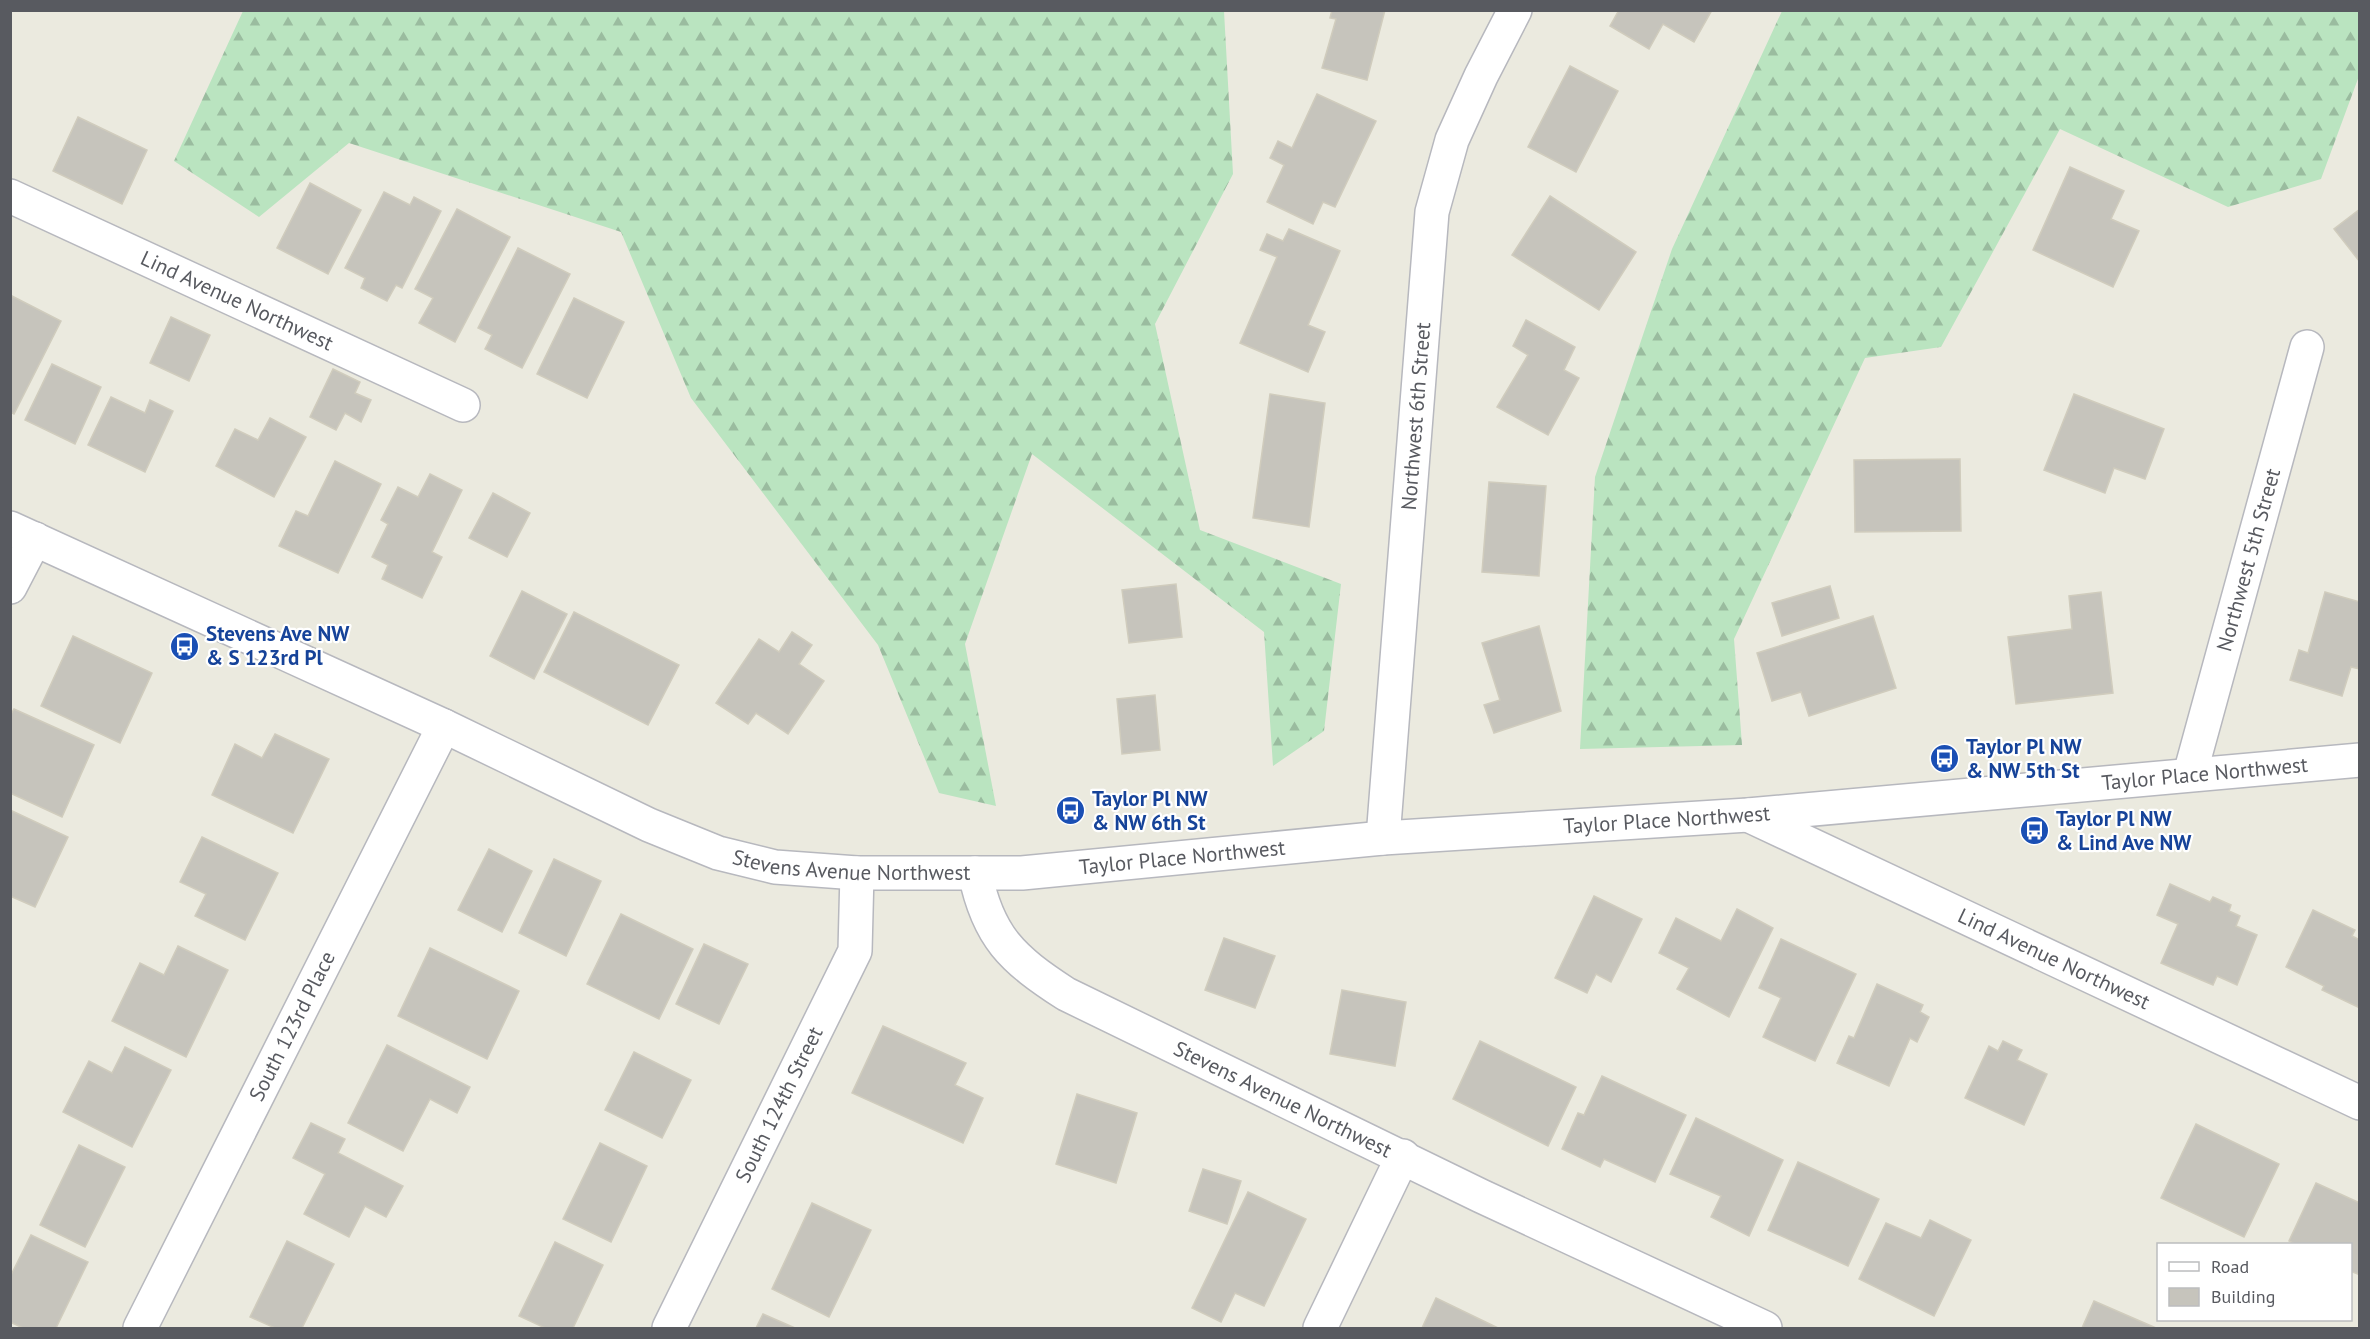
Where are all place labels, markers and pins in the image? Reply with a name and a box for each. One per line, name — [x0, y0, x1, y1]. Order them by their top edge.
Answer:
place label: Stevens Ave NW & S 123rd Pl — [206, 620, 350, 671]
bus stop icon: Stevens Ave NW & S 123rd Pl — [169, 630, 201, 662]
place label: Taylor Pl NW & NW 5th St — [1966, 733, 2083, 784]
bus stop icon: Taylor Pl NW & NW 5th St — [1929, 743, 1961, 775]
place label: Taylor Pl NW & NW 6th St — [1092, 785, 1209, 836]
bus stop icon: Taylor Pl NW & NW 6th St — [1055, 795, 1087, 827]
place label: Taylor Pl NW & Lind Ave NW — [2056, 805, 2192, 856]
bus stop icon: Taylor Pl NW & Lind Ave NW — [2019, 815, 2051, 847]

